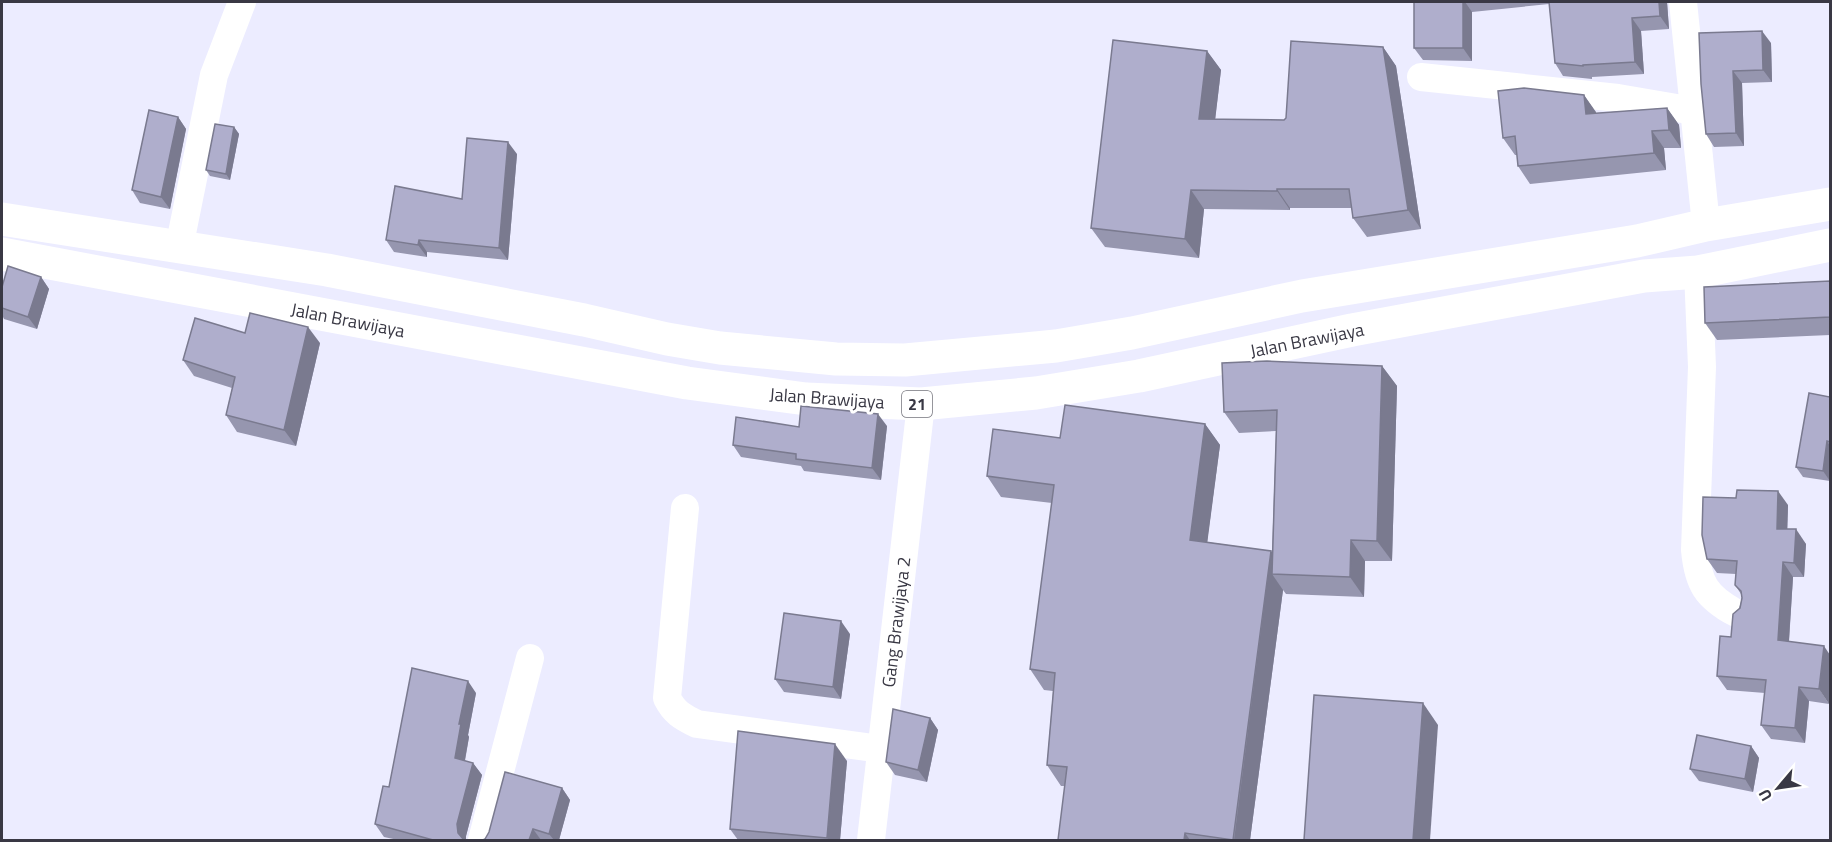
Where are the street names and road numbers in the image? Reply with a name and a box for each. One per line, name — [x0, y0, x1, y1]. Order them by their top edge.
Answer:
street label: Jalan Brawijaya — [289, 296, 407, 344]
street label: Jalan Brawijaya — [1248, 316, 1366, 364]
street label: Jalan Brawijaya — [768, 381, 886, 415]
road number: 21 — [902, 391, 932, 417]
street label: Gang Brawijaya 2 — [875, 555, 917, 689]

